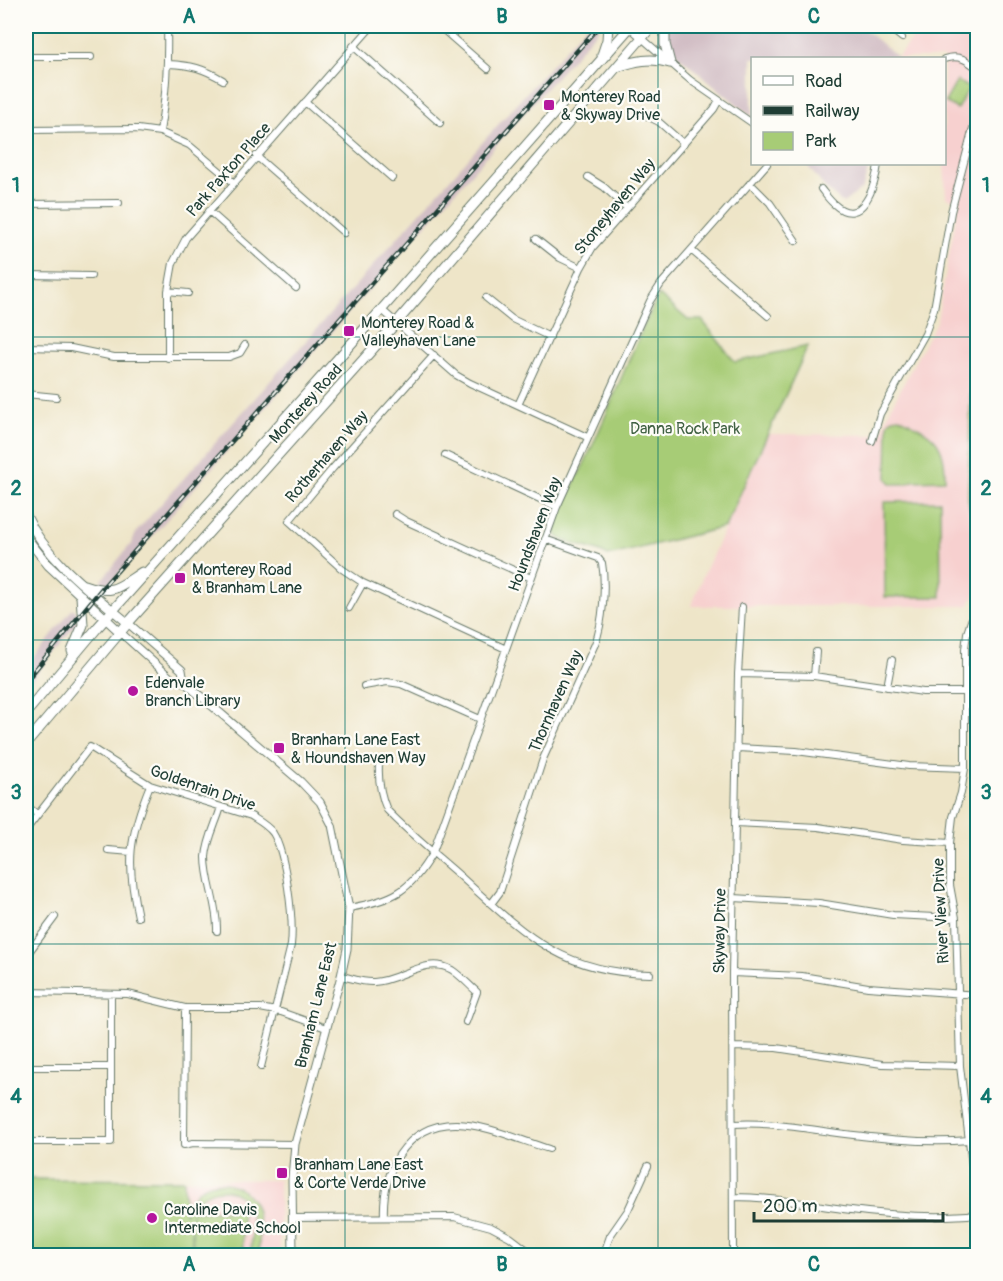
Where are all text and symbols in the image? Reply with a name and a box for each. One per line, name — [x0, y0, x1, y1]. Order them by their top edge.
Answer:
text: A — [183, 4, 196, 29]
text: B — [496, 4, 508, 29]
text: C — [808, 4, 820, 29]
legend — [751, 57, 946, 165]
text: Road — [805, 70, 842, 93]
place label: Monterey Road & Skyway Drive — [561, 87, 661, 125]
marker: Monterey Road & Skyway Drive — [542, 98, 556, 112]
text: Railway — [805, 100, 860, 123]
street label: Park Paxton Place — [182, 118, 275, 221]
text: Park — [805, 130, 837, 153]
street label: Stoneyhaven Way — [570, 154, 660, 259]
text: 1 — [12, 173, 20, 198]
text: 1 — [982, 173, 990, 198]
place label: Monterey Road & Valleyhaven Lane — [361, 313, 476, 351]
marker: Monterey Road & Valleyhaven Lane — [342, 324, 356, 338]
street label: Monterey Road — [265, 360, 347, 447]
street label: Rotherhaven Way — [281, 406, 372, 507]
park label: Danna Rock Park — [630, 419, 740, 439]
street label: Houndshaven Way — [504, 474, 566, 594]
text: 2 — [10, 476, 22, 501]
text: 2 — [980, 476, 992, 501]
place label: Monterey Road & Branham Lane — [192, 560, 302, 598]
marker: Monterey Road & Branham Lane — [173, 571, 187, 585]
street label: Thornhaven Way — [524, 647, 587, 756]
place label: Edenvale Branch Library — [145, 673, 240, 711]
marker: Edenvale Branch Library — [126, 684, 140, 698]
place label: Branham Lane East & Houndshaven Way — [291, 730, 426, 768]
marker: Branham Lane East & Houndshaven Way — [272, 741, 286, 755]
street label: Goldenrain Drive — [147, 761, 258, 815]
text: 3 — [10, 780, 22, 805]
text: 3 — [980, 780, 992, 805]
street label: River View Drive — [928, 858, 954, 964]
street label: Skyway Drive — [709, 888, 731, 974]
street label: Branham Lane East — [291, 940, 341, 1070]
text: 4 — [10, 1084, 22, 1109]
text: 4 — [980, 1084, 992, 1109]
place label: Branham Lane East & Corte Verde Drive — [294, 1155, 426, 1193]
marker: Branham Lane East & Corte Verde Drive — [275, 1166, 289, 1180]
scale bar — [754, 1185, 943, 1223]
text: 200 m — [763, 1195, 818, 1218]
place label: Caroline Davis Intermediate School — [164, 1200, 301, 1238]
marker: Caroline Davis Intermediate School — [145, 1211, 159, 1225]
text: A — [183, 1252, 196, 1277]
text: B — [496, 1252, 508, 1277]
text: C — [808, 1252, 820, 1277]

